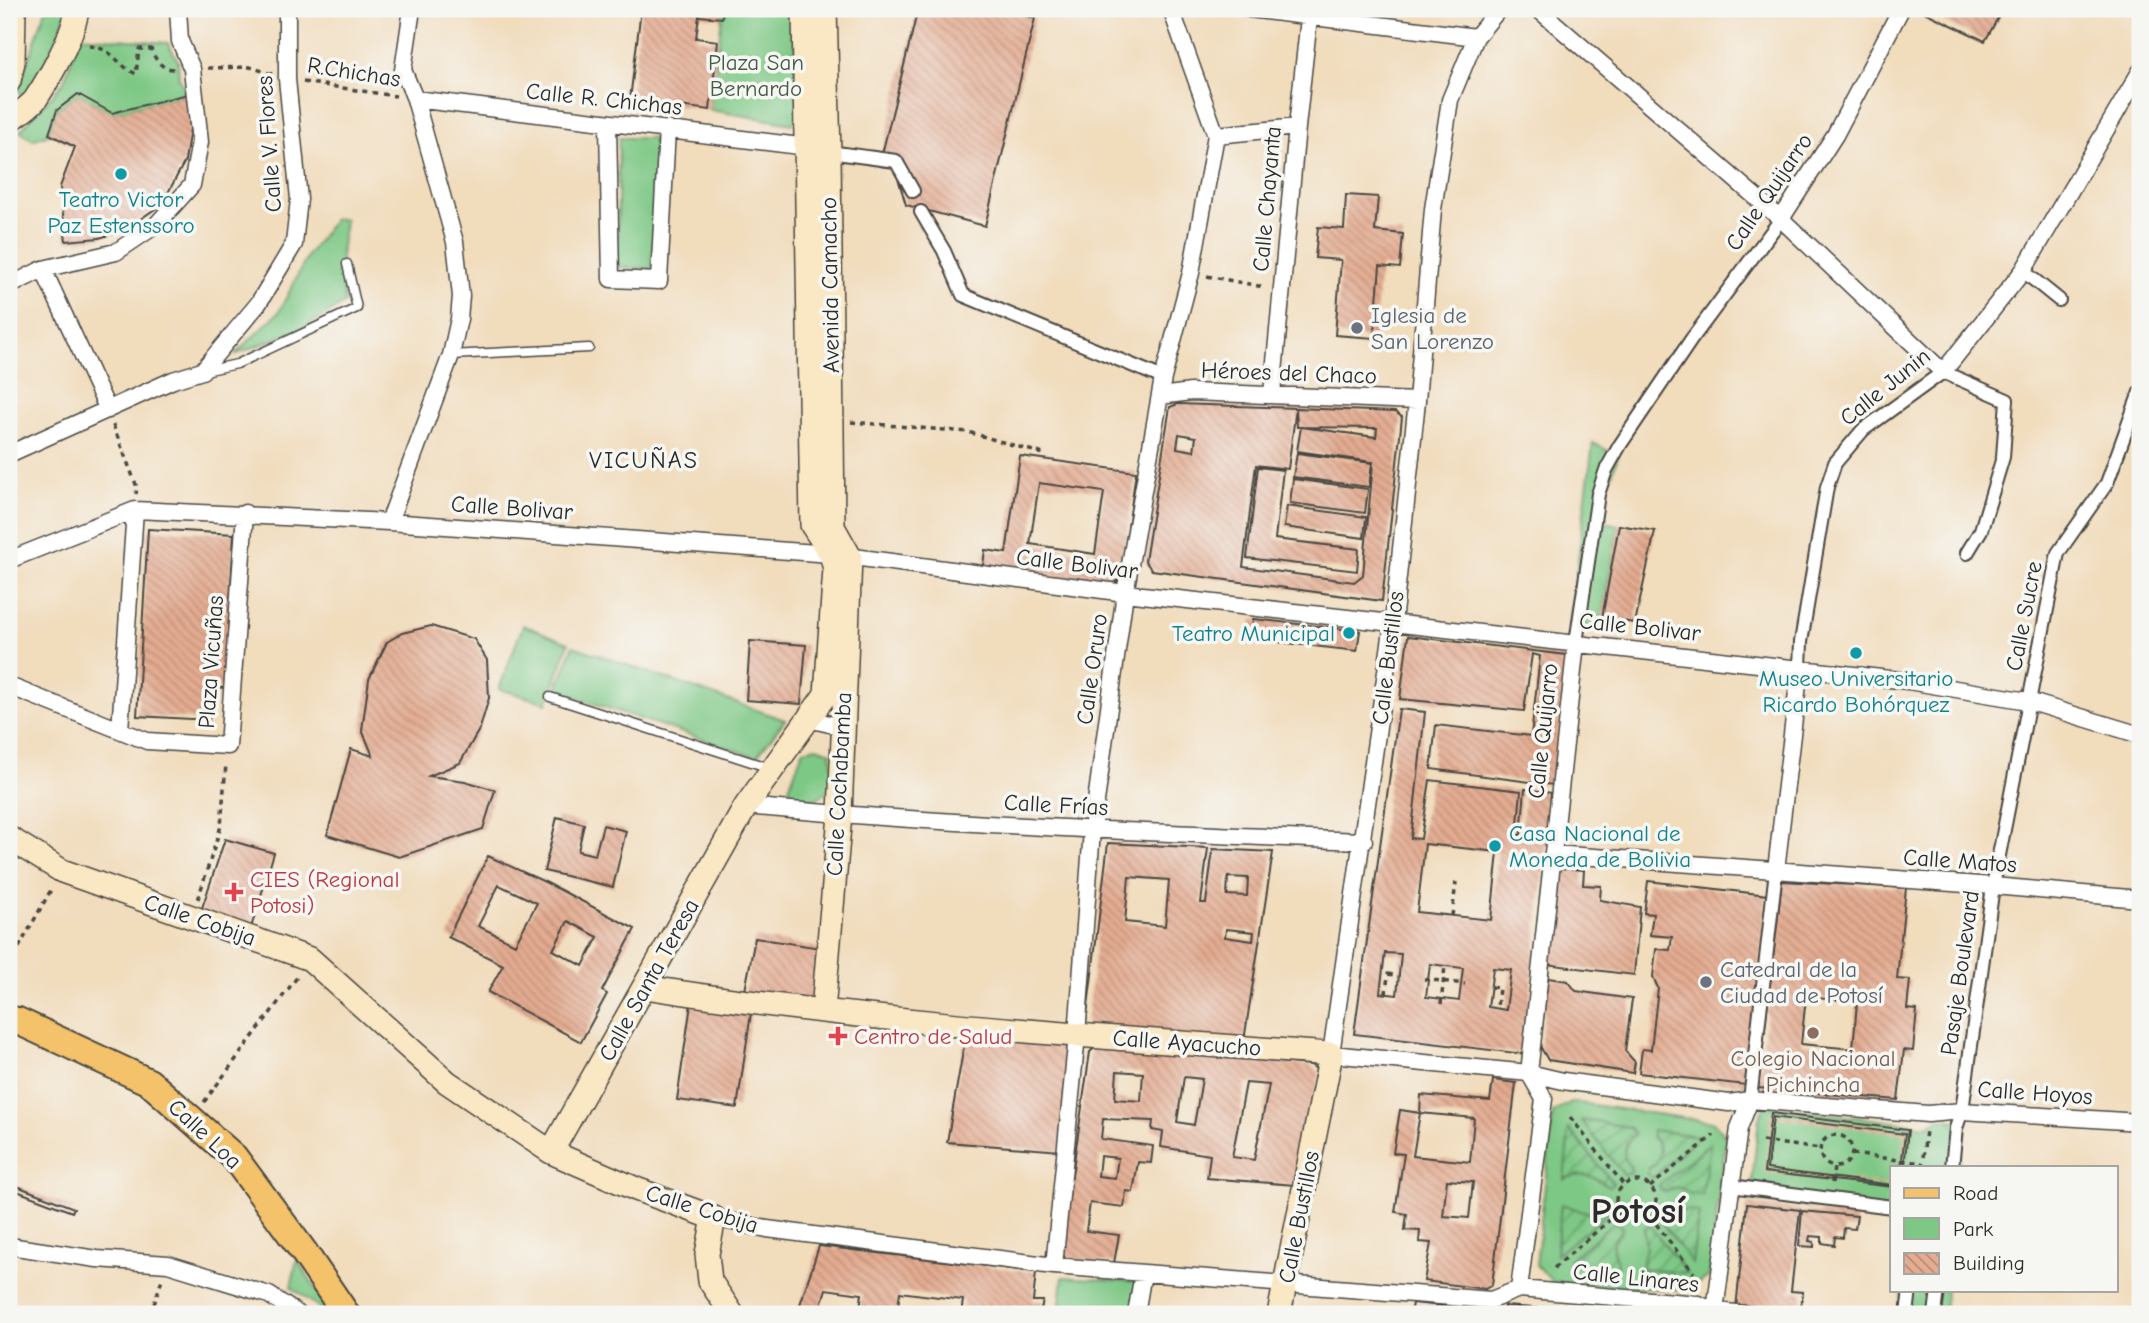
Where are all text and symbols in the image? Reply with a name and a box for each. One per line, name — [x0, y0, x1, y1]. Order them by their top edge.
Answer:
park label: Plaza San Bernardo — [708, 49, 804, 102]
street label: R.Chichas — [306, 51, 402, 93]
street label: Calle V. Flores — [251, 75, 287, 213]
street label: Calle R. Chichas — [525, 77, 683, 121]
street label: Calle Chayanta — [1247, 125, 1287, 273]
street label: Calle Quijarro — [1720, 128, 1818, 256]
marker: Teatro Victor Paz Estenssoro — [113, 166, 129, 182]
place label: Teatro Victor Paz Estenssoro — [47, 186, 195, 239]
street label: Avenida Camacho — [815, 197, 845, 373]
place label: Iglesia de San Lorenzo — [1371, 302, 1494, 355]
marker: Iglesia de San Lorenzo — [1349, 320, 1365, 336]
street label: Calle Junin — [1834, 342, 1936, 432]
street label: Héroes del Chaco — [1201, 356, 1377, 390]
district label: VICUÑAS — [589, 446, 699, 474]
street label: Calle Bolivar — [450, 490, 575, 526]
street label: Calle Bolivar — [1015, 543, 1140, 585]
street label: Calle Sucre — [2000, 559, 2048, 673]
street label: Calle Bustillos — [1366, 590, 1410, 726]
street label: Plaza Vicuñas — [193, 595, 229, 729]
street label: Calle Bolivar — [1578, 607, 1703, 647]
street label: Calle Oruro — [1071, 612, 1113, 726]
place label: Teatro Municipal — [1172, 620, 1335, 647]
marker: Teatro Municipal — [1341, 625, 1357, 641]
marker: Museo Universitario Ricardo Bohórquez — [1848, 645, 1864, 661]
street label: Calle Quijarro — [1522, 662, 1564, 800]
place label: Museo Universitario Ricardo Bohórquez — [1759, 665, 1953, 718]
street label: Calle Cochabamba — [821, 691, 857, 877]
street label: Calle Frías — [1003, 789, 1109, 821]
place label: Casa Nacional de Moneda de Bolivia — [1509, 820, 1691, 873]
marker: Casa Nacional de Moneda de Bolivia — [1487, 838, 1503, 854]
street label: Calle Matos — [1902, 844, 2018, 878]
place label: CIES (Regional Potosi) — [250, 866, 400, 919]
marker: CIES (Regional Potosi) — [224, 882, 244, 902]
street label: Calle Cobija — [141, 888, 259, 952]
street label: Pasaje Boulevard — [1935, 889, 1985, 1057]
street label: Calle Santa Teresa — [593, 894, 705, 1066]
place label: Catedral de la Ciudad de Potosí — [1720, 956, 1884, 1009]
marker: Catedral de la Ciudad de Potosí — [1698, 974, 1714, 990]
place label: Centro de Salud — [854, 1023, 1012, 1050]
street label: Calle Ayacucho — [1112, 1024, 1262, 1062]
marker: Colegio Nacional Pichincha — [1805, 1025, 1821, 1041]
marker: Centro de Salud — [828, 1026, 848, 1046]
place label: Colegio Nacional Pichincha — [1730, 1045, 1896, 1098]
street label: Calle Hoyos — [1976, 1076, 2094, 1110]
street label: Calle Loa — [163, 1093, 247, 1175]
street label: Calle Bustillos — [1273, 1149, 1325, 1285]
legend — [1890, 1166, 2118, 1292]
street label: Calle Cobija — [642, 1179, 762, 1239]
text: Road — [1953, 1181, 1998, 1205]
district label: Potosí — [1591, 1190, 1686, 1232]
text: Park — [1953, 1217, 1993, 1241]
text: Building — [1953, 1251, 2025, 1275]
street label: Calle Linares — [1572, 1258, 1700, 1298]

